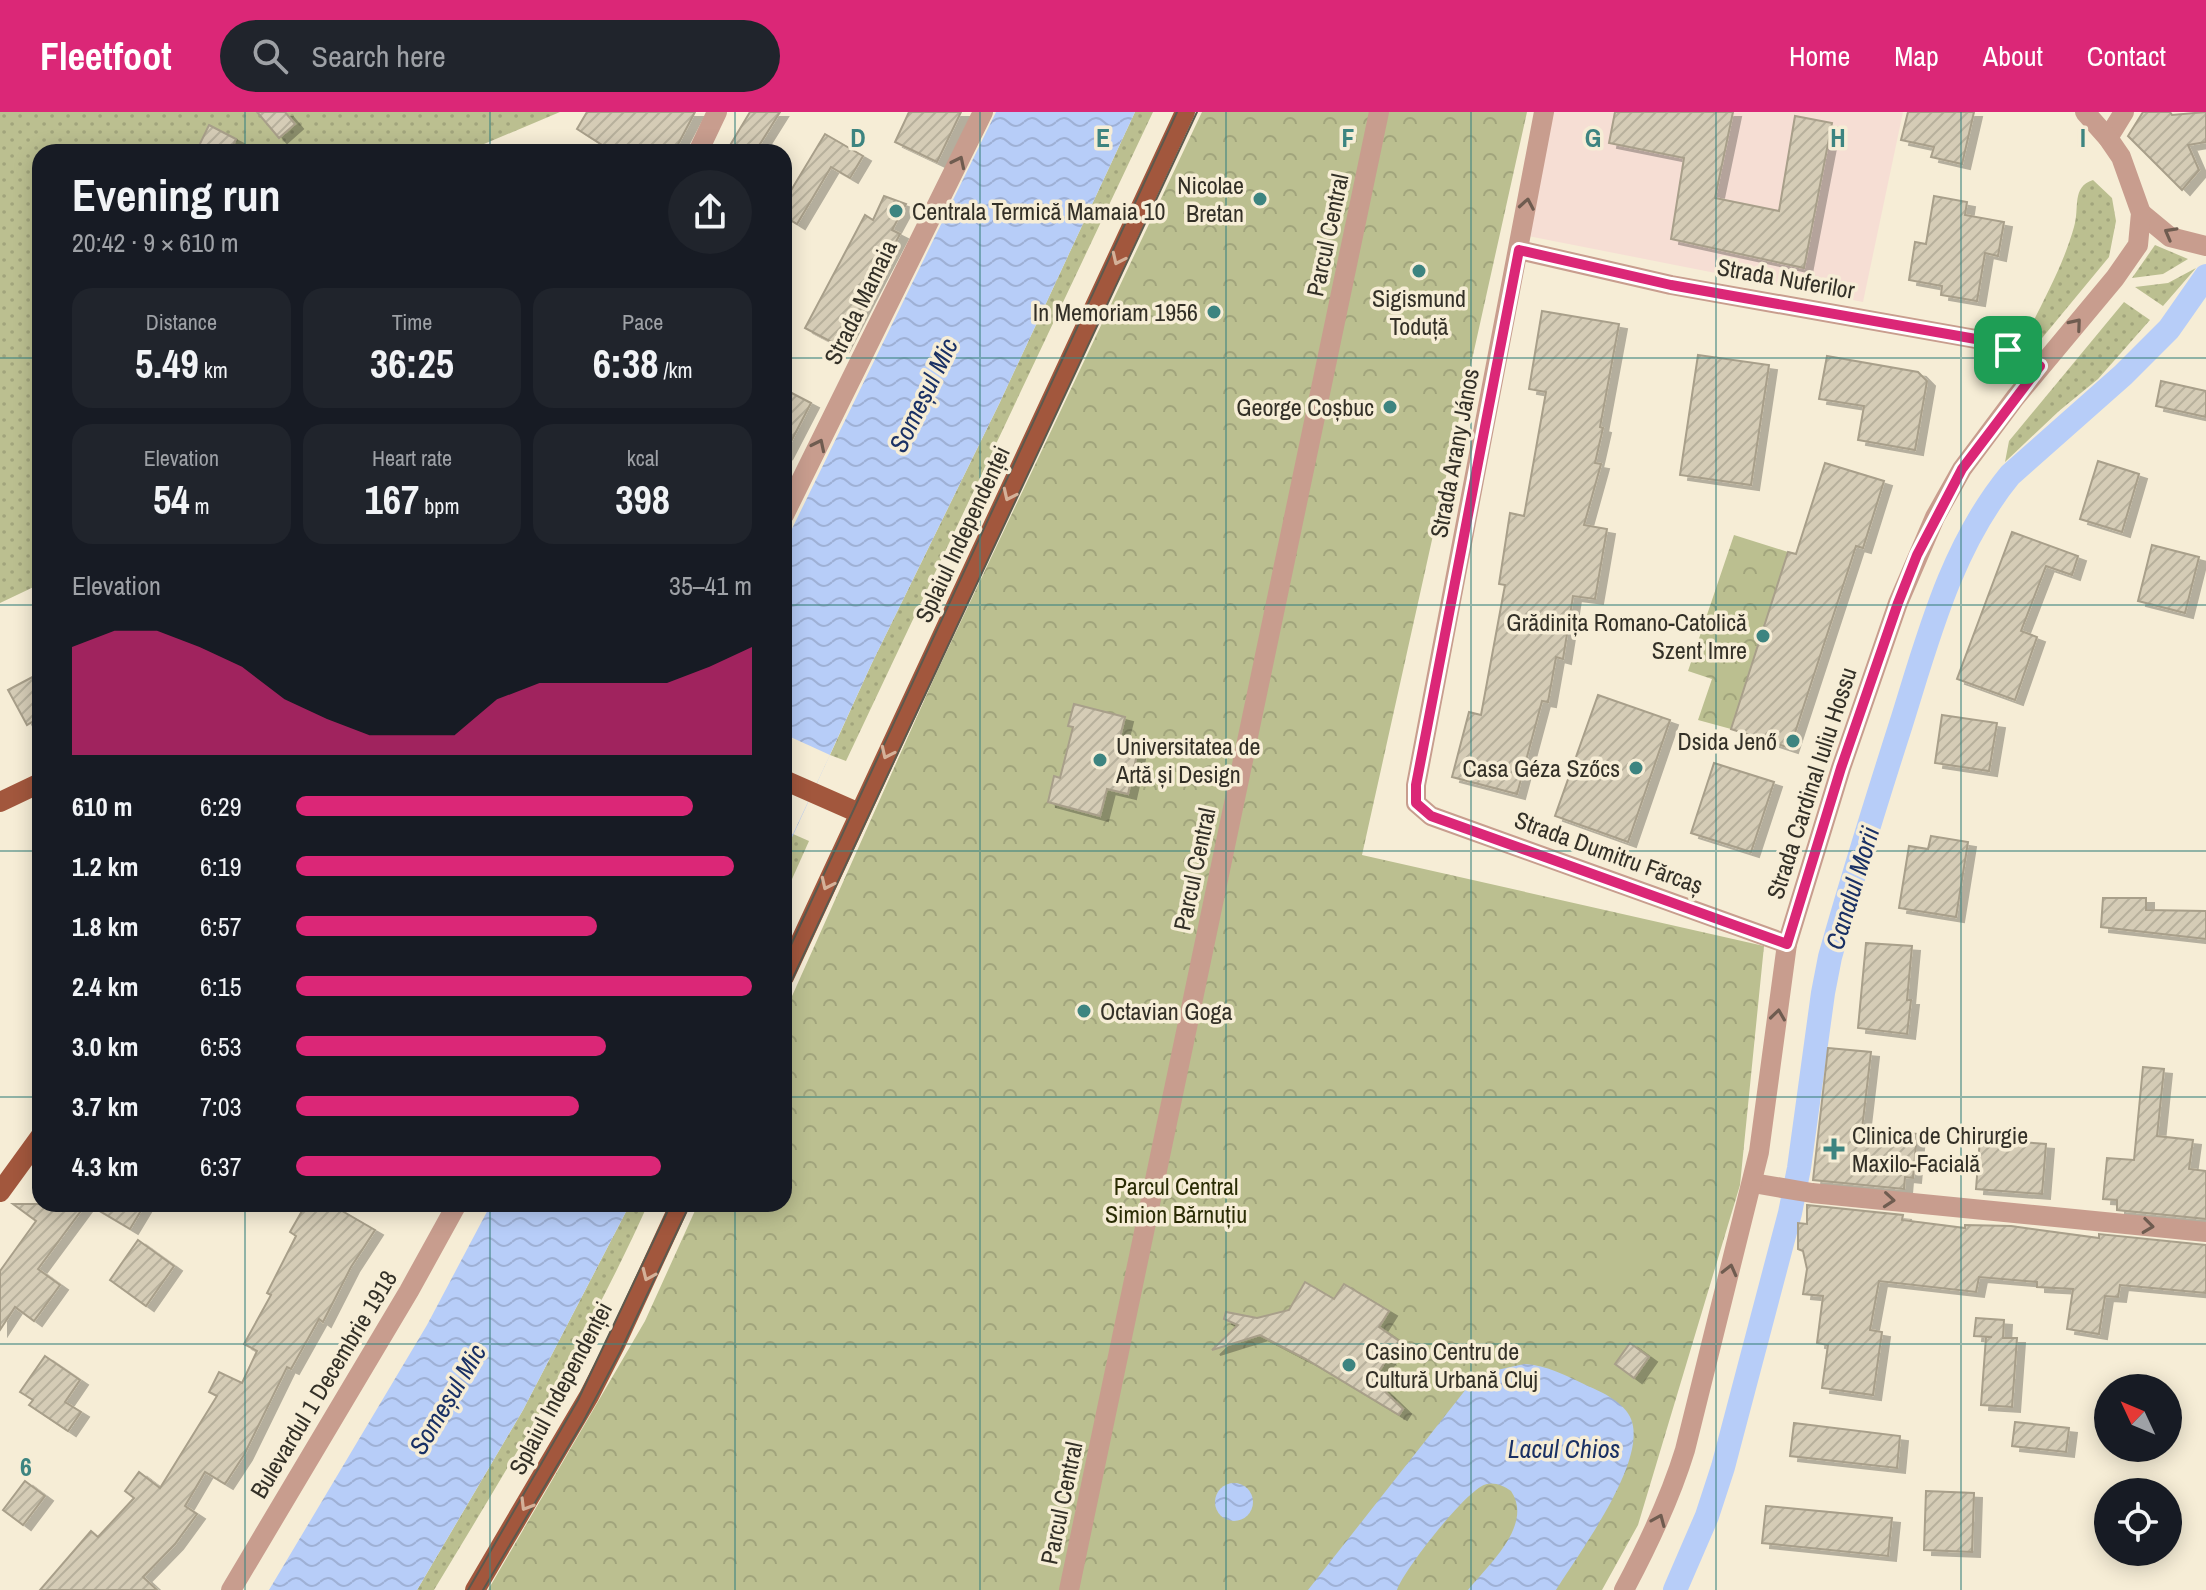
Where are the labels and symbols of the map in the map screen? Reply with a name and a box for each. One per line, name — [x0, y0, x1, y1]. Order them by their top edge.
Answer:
text: D — [850, 120, 866, 155]
text: E — [1096, 120, 1110, 155]
text: F — [1341, 120, 1355, 155]
text: G — [1585, 120, 1601, 155]
text: H — [1830, 120, 1846, 155]
text: I — [2080, 120, 2086, 155]
one-way arrow — [949, 155, 965, 170]
place label: Nicolae Bretan — [1177, 169, 1244, 229]
street label: Parcul Central — [1298, 171, 1356, 299]
marker: Nicolae Bretan — [1251, 190, 1269, 208]
place label: Centrala Termică Mamaia 10 — [912, 195, 1165, 227]
one-way arrow — [1518, 197, 1535, 210]
marker: Centrala Termică Mamaia 10 — [887, 202, 905, 220]
one-way arrow — [2164, 228, 2178, 243]
street label: Strada Mamaia — [816, 234, 904, 369]
street label: Strada Nuferilor — [1715, 250, 1858, 306]
one-way arrow — [1112, 251, 1128, 265]
marker: Sigismund Toduță — [1410, 262, 1428, 280]
place label: Sigismund Toduță — [1372, 282, 1466, 342]
place label: In Memoriam 1956 — [1033, 296, 1198, 328]
marker: In Memoriam 1956 — [1205, 303, 1223, 321]
pin — [1974, 316, 2042, 384]
one-way arrow — [2066, 319, 2081, 333]
water label: Someșul Mic — [880, 332, 966, 458]
street label: Strada Arany János — [1422, 366, 1486, 540]
place label: George Coșbuc — [1236, 391, 1374, 423]
marker: George Coșbuc — [1381, 398, 1399, 416]
one-way arrow — [809, 439, 824, 454]
street label: Splaiul Independenței — [907, 440, 1017, 628]
one-way arrow — [1003, 487, 1019, 501]
place label: Grădinița Romano-Catolică Szent Imre — [1506, 606, 1747, 666]
marker: Grădinița Romano-Catolică Szent Imre — [1754, 627, 1772, 645]
street label: Strada Cardinal Iuliu Hossu — [1758, 663, 1864, 903]
place label: Dsida Jenő — [1677, 725, 1777, 757]
place label: Universitatea de Artă și Design — [1115, 730, 1260, 790]
marker: Dsida Jenő — [1784, 732, 1802, 750]
one-way arrow — [881, 744, 897, 759]
marker: Universitatea de Artă și Design — [1091, 751, 1109, 769]
place label: Casa Géza Szőcs — [1462, 752, 1620, 784]
marker: Casa Géza Szőcs — [1627, 759, 1645, 777]
street label: Strada Dumitru Fărcaș — [1510, 803, 1708, 901]
street label: Parcul Central — [1165, 805, 1223, 933]
water label: Canalul Morii — [1817, 822, 1887, 954]
one-way arrow — [821, 876, 837, 890]
place label: Octavian Goga — [1100, 995, 1232, 1027]
marker: Octavian Goga — [1075, 1002, 1093, 1020]
one-way arrow — [1769, 1008, 1786, 1021]
place label: Clinica de Chirurgie Maxilo-Facială — [1852, 1119, 2028, 1179]
marker: Clinica de Chirurgie Maxilo-Facială — [1823, 1138, 1845, 1160]
park label: Parcul Central Simion Bărnuțiu — [1105, 1170, 1247, 1230]
one-way arrow — [1883, 1191, 1896, 1208]
one-way arrow — [2142, 1218, 2155, 1235]
street label: Bulevardul 1 Decembrie 1918 — [242, 1264, 404, 1504]
one-way arrow — [1721, 1264, 1738, 1278]
one-way arrow — [642, 1267, 658, 1281]
street label: Splaiul Independenței — [501, 1296, 619, 1480]
place label: Casino Centru de Cultură Urbană Cluj — [1365, 1335, 1538, 1395]
water label: Someșul Mic — [400, 1337, 494, 1461]
marker: Casino Centru de Cultură Urbană Cluj — [1340, 1356, 1358, 1374]
north arrow — [2094, 1374, 2182, 1462]
water label: Lacul Chios — [1508, 1431, 1620, 1466]
street label: Parcul Central — [1032, 1439, 1090, 1567]
text: 6 — [20, 1449, 32, 1484]
one-way arrow — [521, 1496, 536, 1511]
one-way arrow — [1649, 1514, 1665, 1528]

